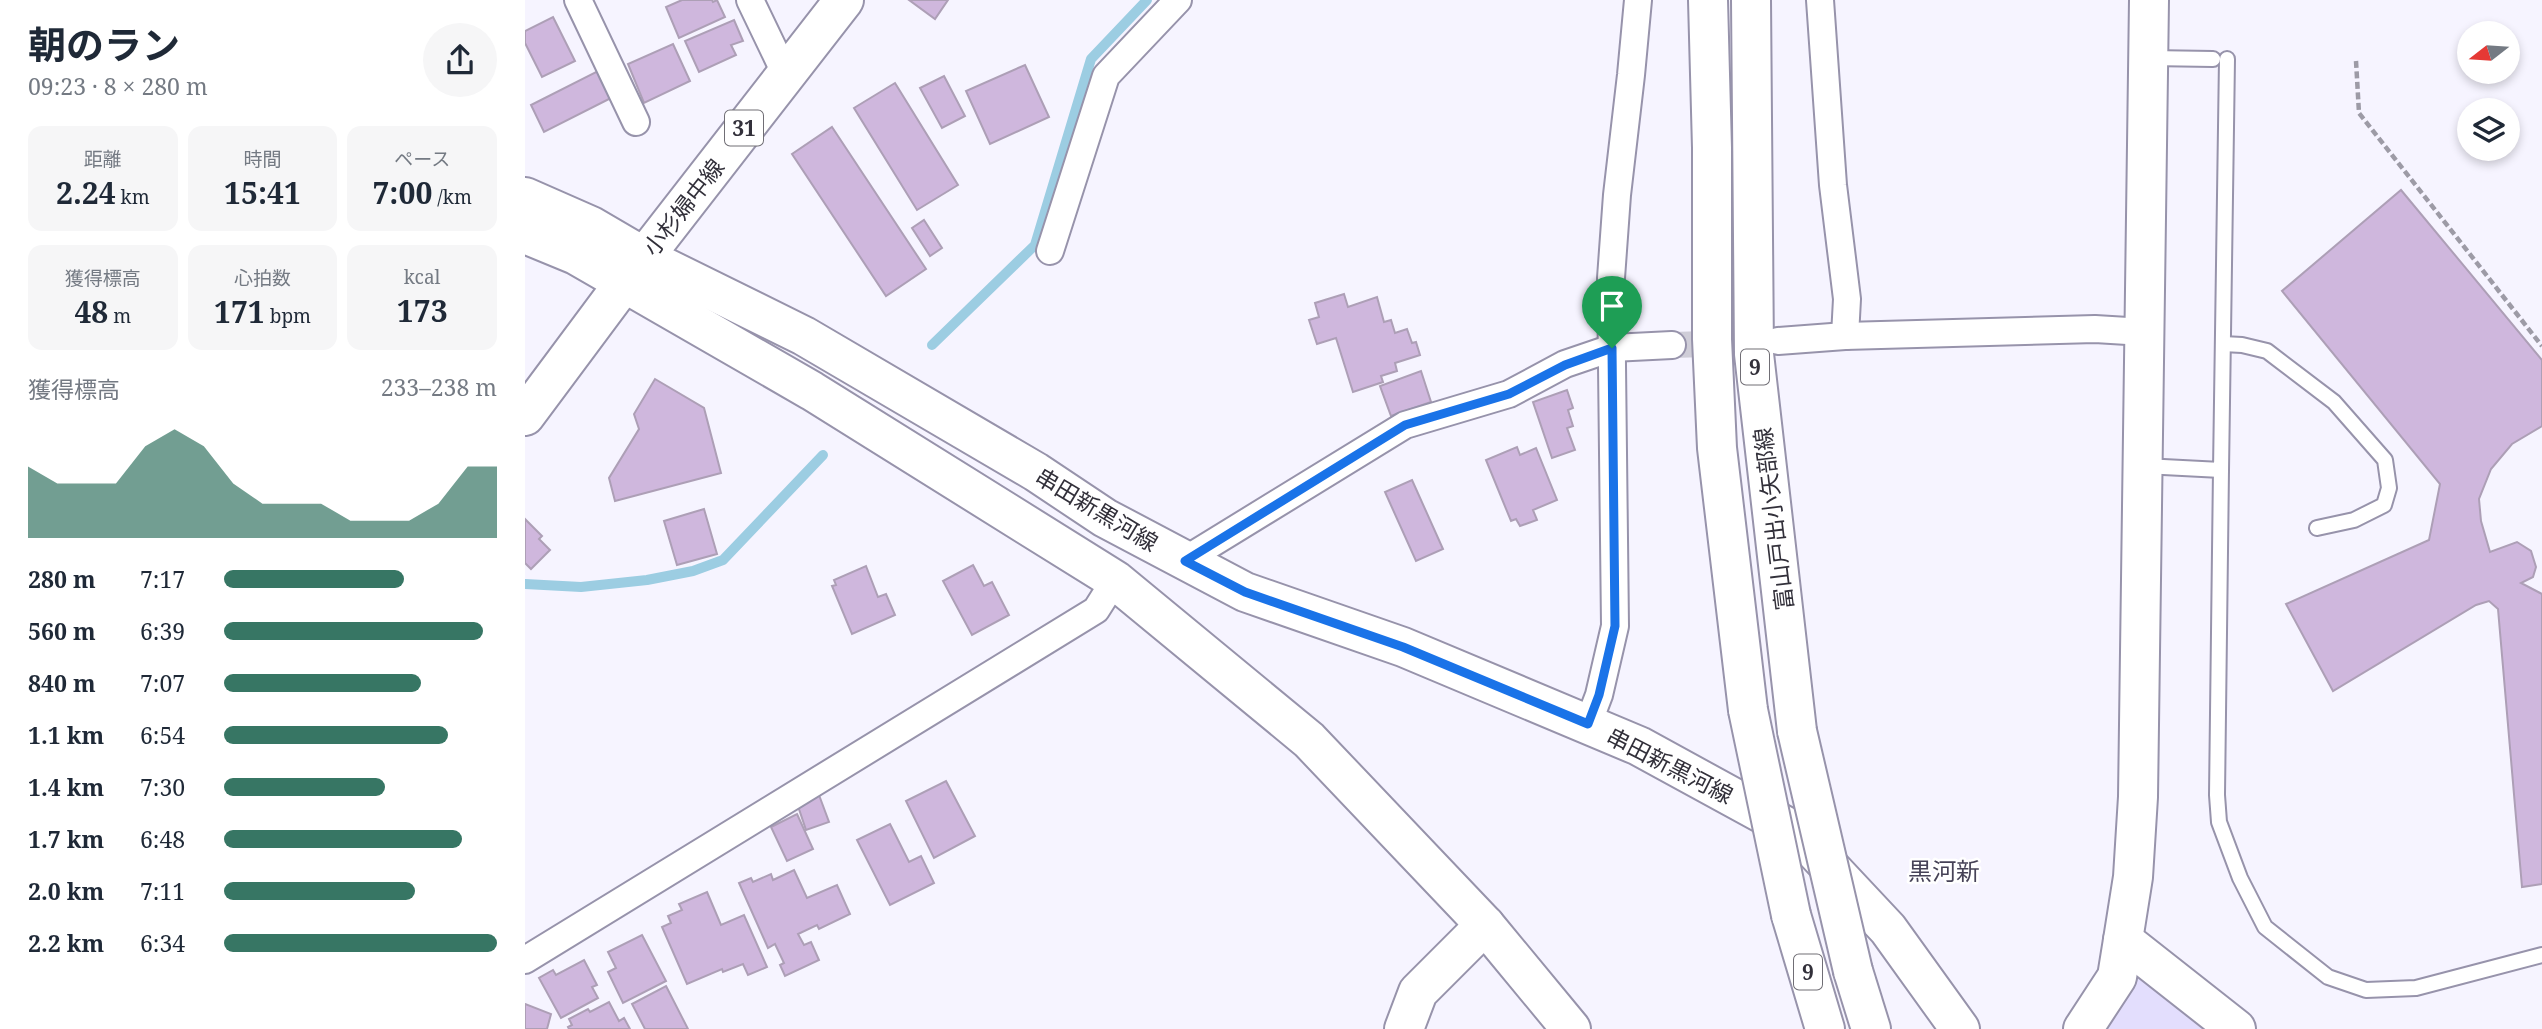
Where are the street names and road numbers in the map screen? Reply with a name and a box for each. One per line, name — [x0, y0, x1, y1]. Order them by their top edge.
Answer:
road number: 31 — [725, 110, 763, 146]
street label: 小杉婦中線 — [635, 152, 731, 262]
road number: 9 — [1741, 350, 1769, 384]
street label: 富山戸出小矢部線 — [1746, 426, 1800, 612]
street label: 串田新黒河線 — [1030, 460, 1164, 558]
street label: 串田新黒河線 — [1601, 719, 1739, 811]
road number: 9 — [1794, 954, 1822, 990]

